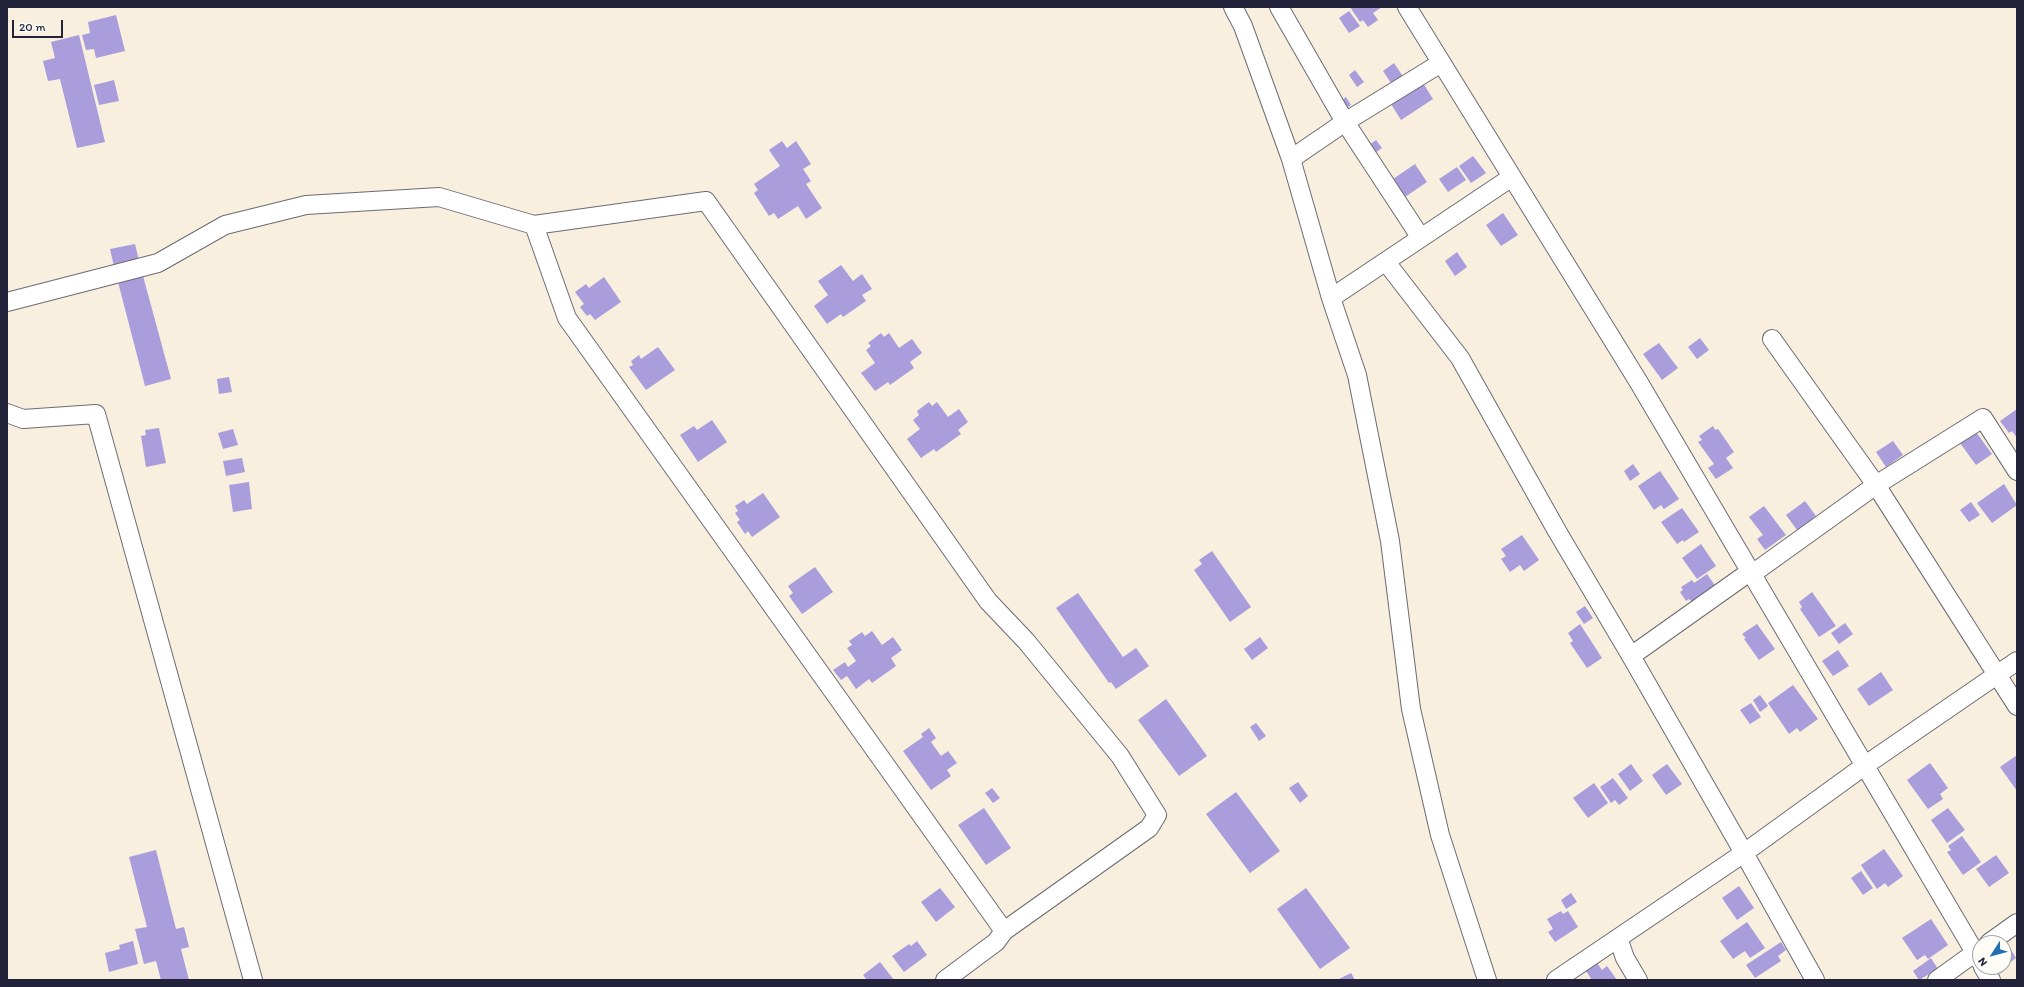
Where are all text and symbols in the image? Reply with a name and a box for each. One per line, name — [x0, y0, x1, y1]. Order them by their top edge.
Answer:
scale bar — [14, 12, 65, 38]
text: 20 m — [19, 20, 46, 34]
north arrow — [1972, 935, 2012, 975]
text: N — [1975, 955, 1990, 969]

